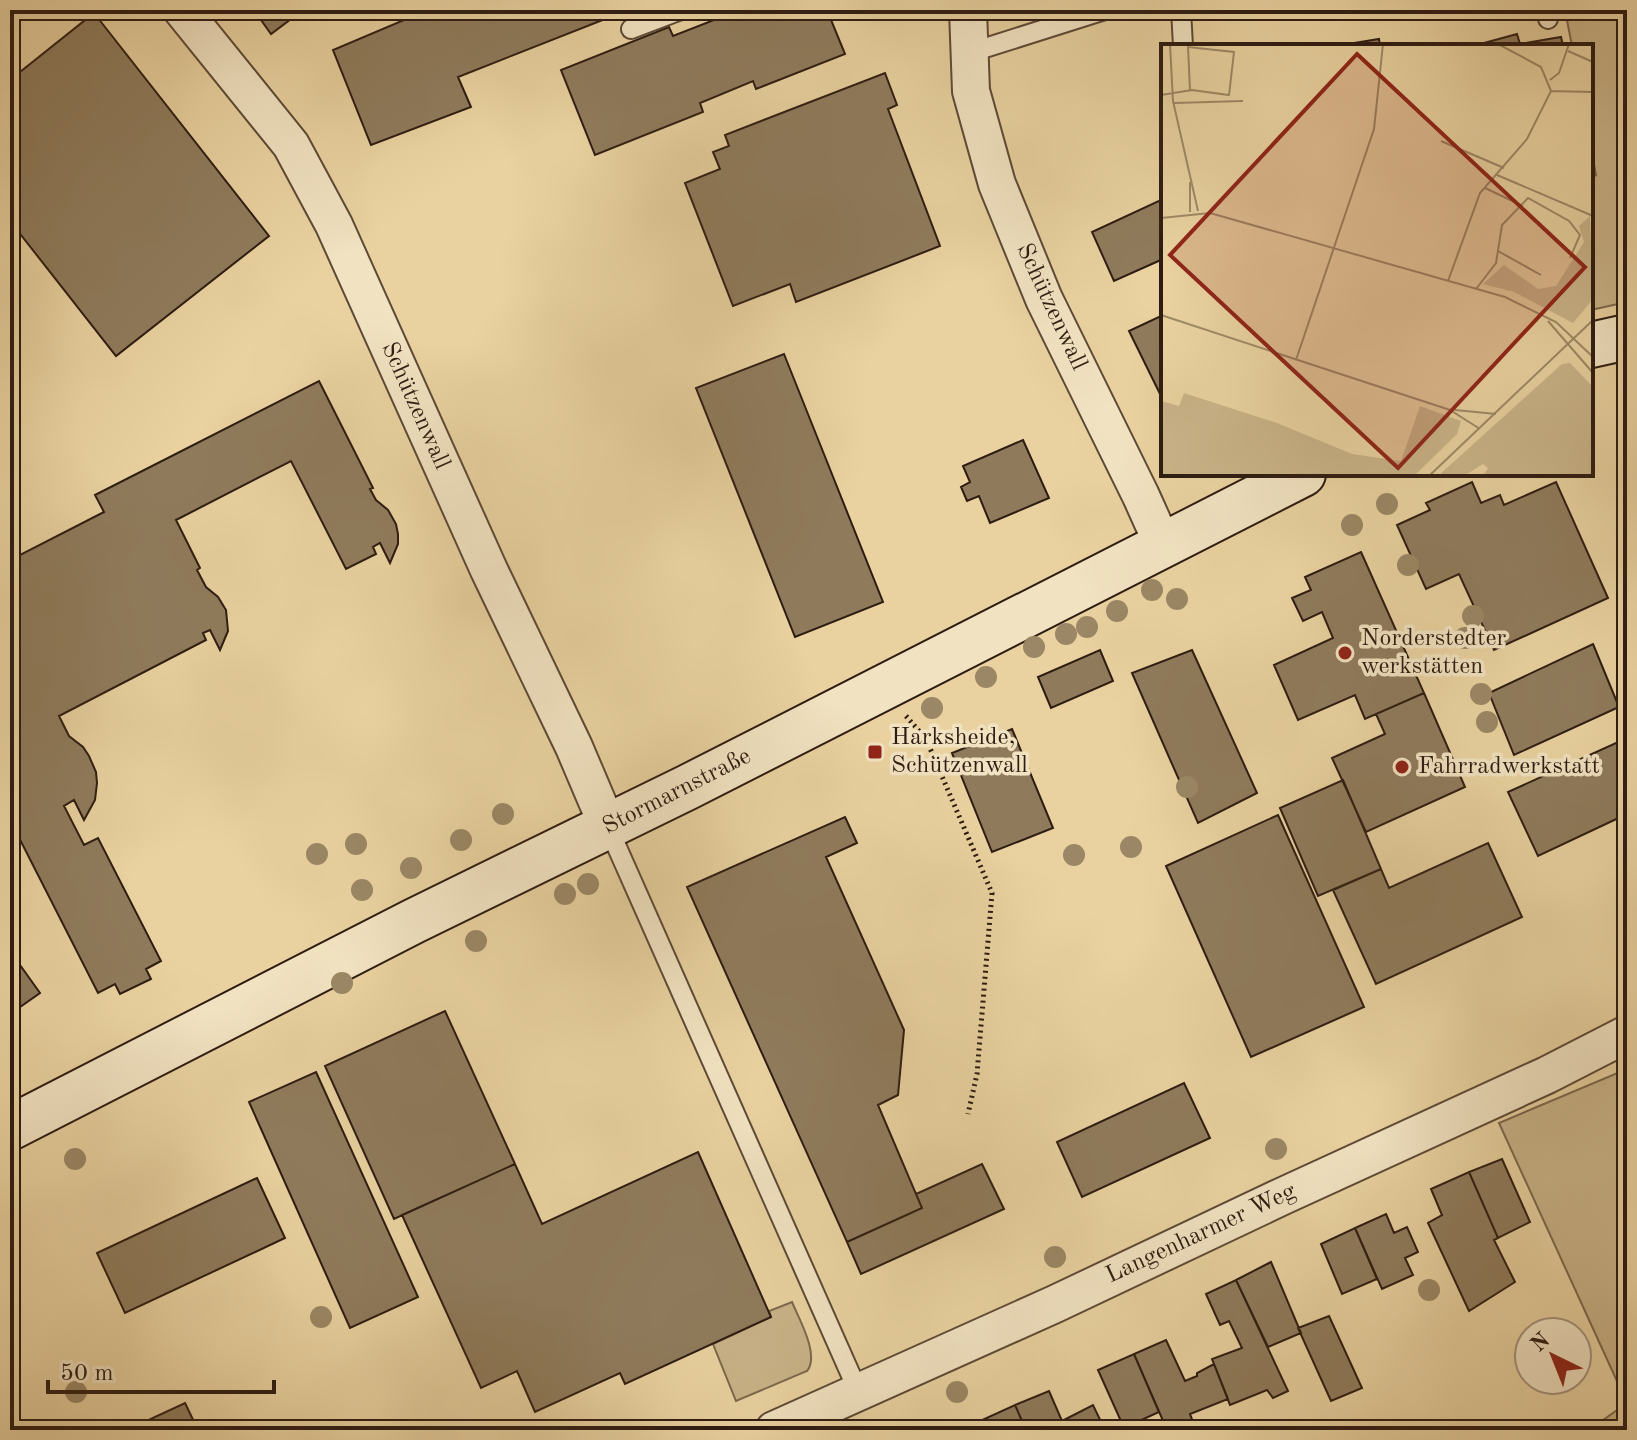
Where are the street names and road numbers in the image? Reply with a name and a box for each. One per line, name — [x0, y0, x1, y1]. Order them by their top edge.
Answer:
street label: Schützenwall — [1011, 240, 1091, 374]
street label: Schützenwall — [376, 339, 454, 473]
street label: Stormarnstraße — [599, 744, 755, 840]
street label: Langenharmer Weg — [1102, 1179, 1300, 1289]

